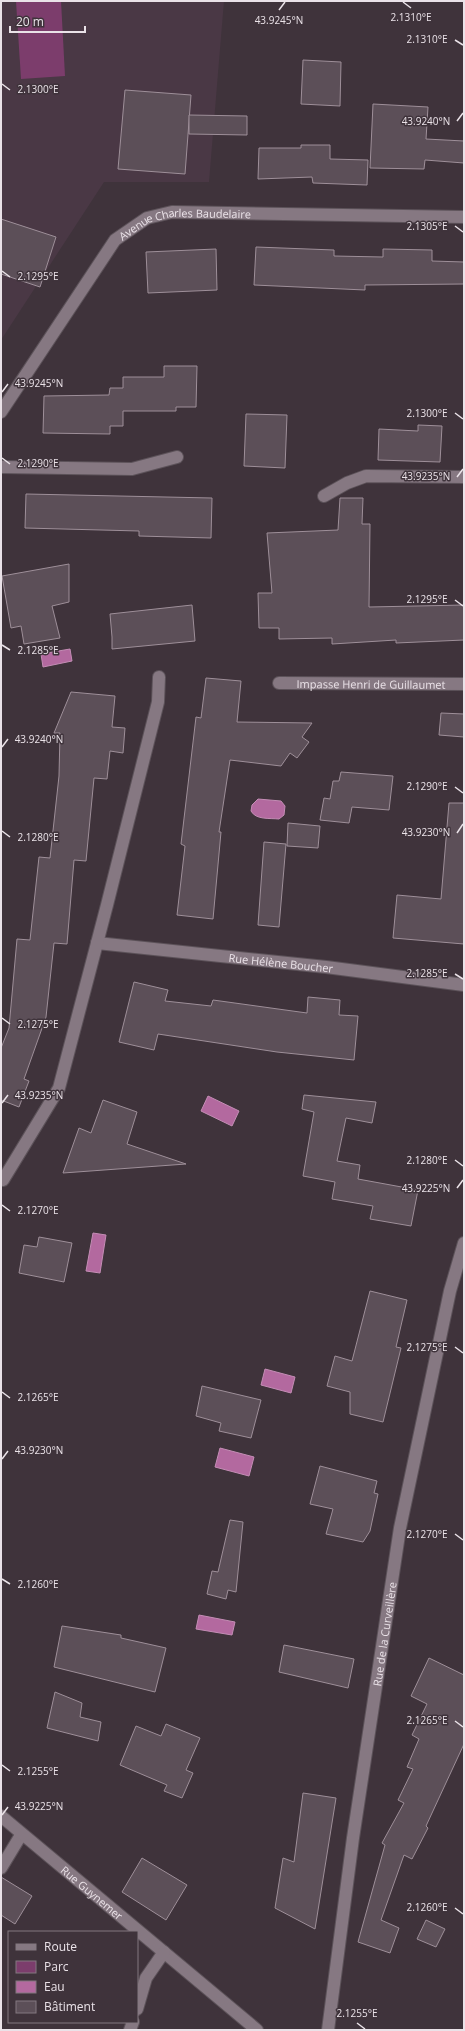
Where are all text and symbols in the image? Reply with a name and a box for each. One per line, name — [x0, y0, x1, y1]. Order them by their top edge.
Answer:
scale bar — [10, 8, 85, 34]
text: 2.1310°E — [390, 10, 432, 24]
text: 20 m — [16, 13, 44, 30]
text: 43.9245°N — [255, 13, 303, 27]
text: 2.1310°E — [406, 32, 448, 46]
text: 2.1300°E — [17, 82, 59, 96]
text: 43.9240°N — [402, 114, 450, 128]
street label: Avenue Charles Baudelaire — [115, 204, 251, 243]
text: 2.1305°E — [406, 219, 448, 233]
text: 2.1295°E — [17, 269, 59, 283]
text: 43.9245°N — [15, 376, 63, 390]
text: 2.1300°E — [406, 406, 448, 420]
text: 2.1290°E — [17, 456, 59, 470]
text: 43.9235°N — [402, 469, 450, 483]
text: 2.1295°E — [406, 592, 448, 606]
text: 2.1285°E — [17, 643, 59, 657]
street label: Impasse Henri de Guillaumet — [296, 676, 446, 691]
text: 43.9240°N — [15, 732, 63, 746]
text: 2.1290°E — [406, 779, 448, 793]
text: 43.9230°N — [402, 825, 450, 839]
text: 2.1280°E — [17, 830, 59, 844]
street label: Rue Hélène Boucher — [228, 949, 335, 975]
text: 2.1285°E — [406, 966, 448, 980]
text: 2.1275°E — [17, 1017, 59, 1031]
text: 43.9235°N — [15, 1088, 63, 1102]
text: 2.1280°E — [406, 1153, 448, 1167]
text: 43.9225°N — [402, 1181, 450, 1195]
text: 2.1270°E — [17, 1203, 59, 1217]
text: 2.1275°E — [406, 1340, 448, 1354]
text: 2.1265°E — [17, 1390, 59, 1404]
text: 43.9230°N — [15, 1443, 63, 1457]
text: 2.1270°E — [406, 1527, 448, 1541]
text: 2.1260°E — [17, 1577, 59, 1591]
street label: Rue de la Curveillère — [369, 1581, 399, 1687]
text: 2.1265°E — [406, 1713, 448, 1727]
text: 2.1255°E — [17, 1764, 59, 1778]
text: 43.9225°N — [15, 1799, 63, 1813]
street label: Rue Guynemer — [58, 1862, 127, 1923]
text: 2.1260°E — [406, 1900, 448, 1914]
legend — [8, 1931, 138, 2023]
text: Route — [44, 1938, 77, 1955]
text: Parc — [44, 1958, 69, 1975]
text: Eau — [44, 1978, 65, 1995]
text: Bâtiment — [44, 1998, 95, 2015]
text: 2.1255°E — [336, 2006, 378, 2020]

